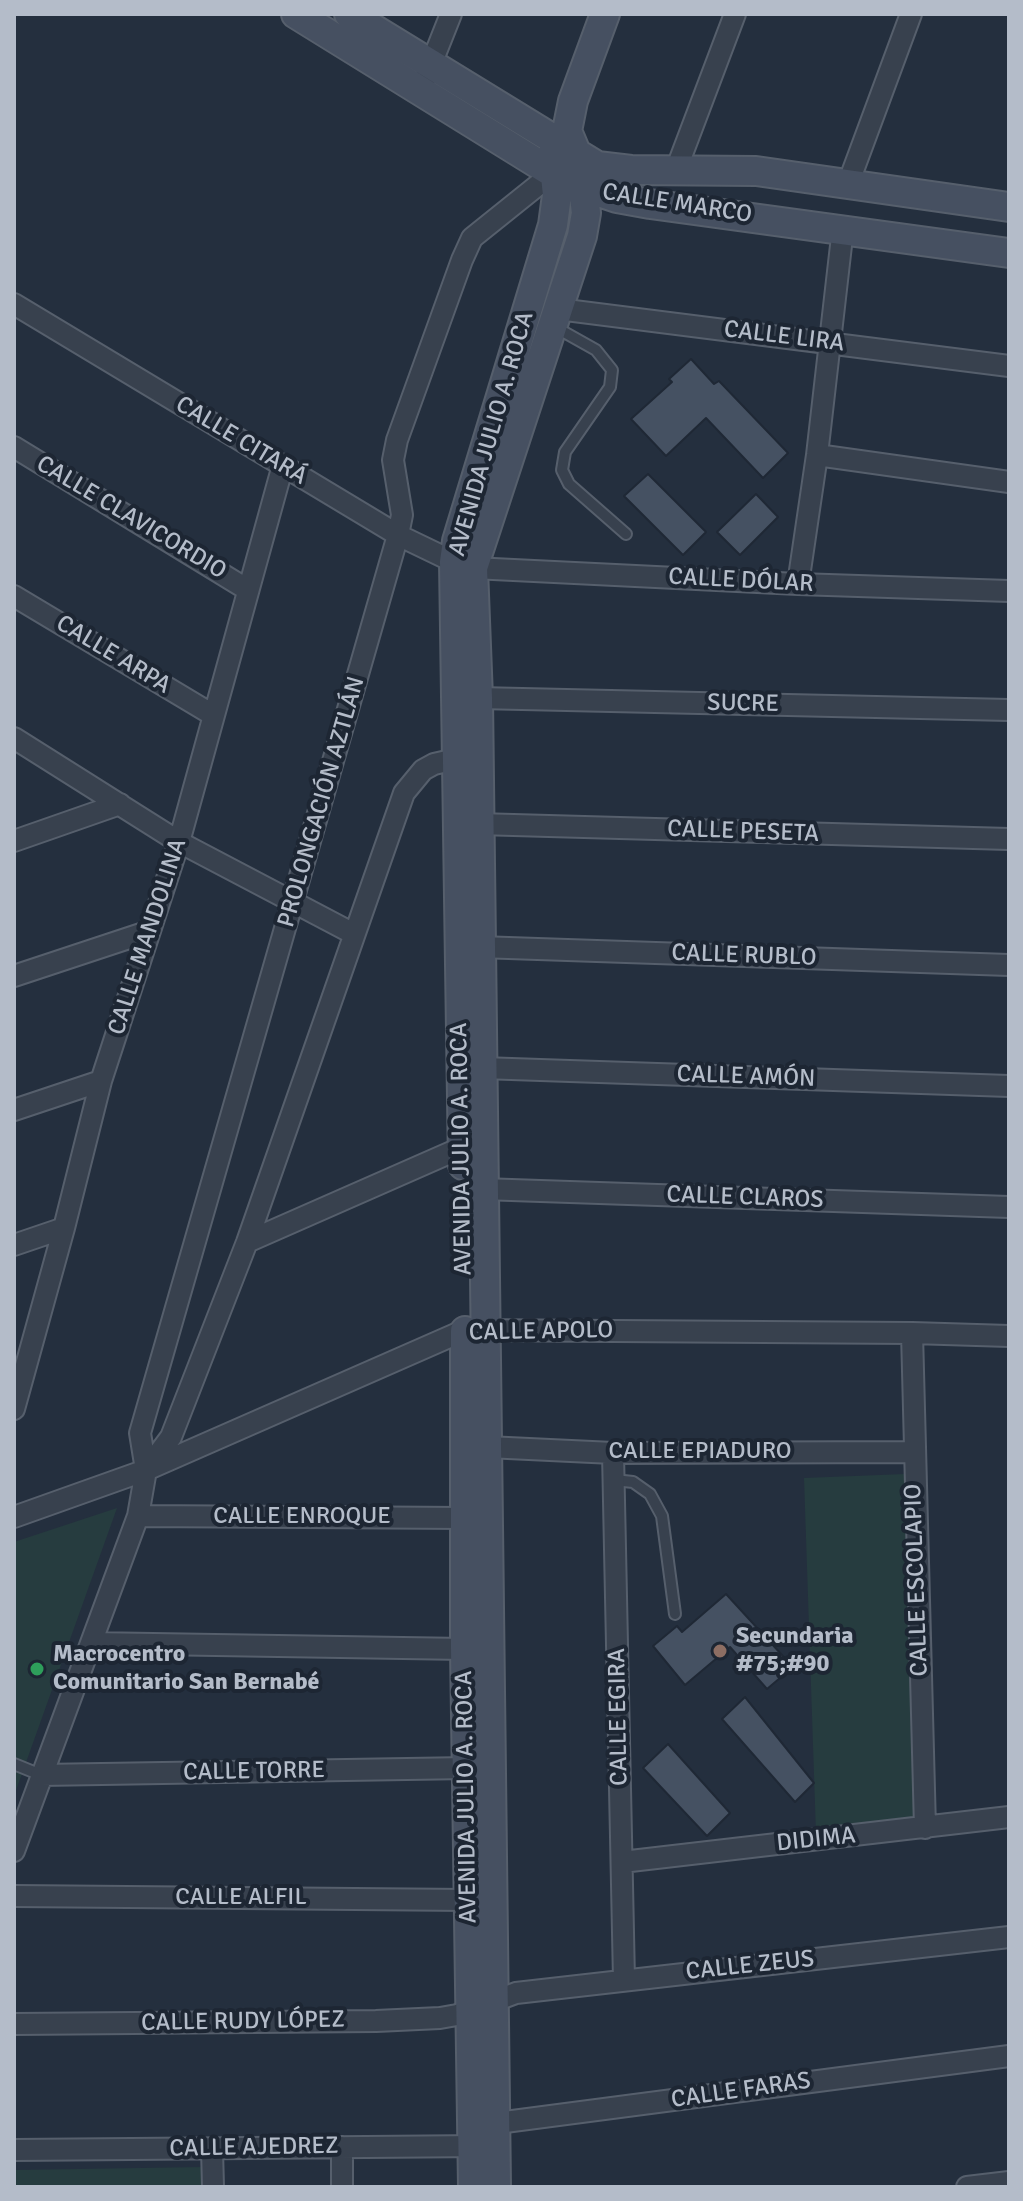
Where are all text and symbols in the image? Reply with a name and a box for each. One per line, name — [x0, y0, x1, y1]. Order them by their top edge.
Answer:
street label: CALLE MARCO — [600, 178, 754, 230]
street label: AVENIDA JULIO A. ROCA — [443, 309, 541, 559]
street label: CALLE LIRA — [722, 315, 846, 359]
street label: CALLE CITARÁ — [170, 390, 312, 492]
street label: CALLE CLAVICORDIO — [31, 450, 231, 586]
street label: CALLE DÓLAR — [668, 563, 814, 599]
street label: CALLE ARPA — [51, 610, 175, 700]
street label: PROLONGACIÓN AZTLÁN — [272, 673, 372, 931]
street label: SUCRE — [707, 689, 779, 719]
street label: CALLE PESETA — [667, 815, 819, 849]
street label: CALLE MANDOLINA — [103, 835, 193, 1039]
street label: CALLE RUBLO — [671, 939, 817, 973]
street label: AVENIDA JULIO A. ROCA — [445, 1022, 479, 1276]
street label: CALLE AMÓN — [676, 1060, 816, 1094]
street label: CALLE CLAROS — [666, 1181, 824, 1215]
street label: CALLE APOLO — [469, 1316, 613, 1348]
street label: CALLE EPIADURO — [609, 1438, 791, 1466]
street label: CALLE ESCOLAPIO — [899, 1483, 935, 1677]
street label: CALLE ENROQUE — [213, 1503, 391, 1531]
place label: Secundaria #75;#90 — [736, 1623, 854, 1679]
place label: Macrocentro Comunitario San Bernabé — [53, 1641, 319, 1697]
marker: Secundaria #75;#90 — [711, 1642, 729, 1660]
street label: CALLE EGIRA — [603, 1648, 635, 1786]
marker: Macrocentro Comunitario San Bernabé — [28, 1660, 46, 1678]
street label: AVENIDA JULIO A. ROCA — [450, 1670, 484, 1924]
street label: CALLE TORRE — [183, 1756, 325, 1788]
street label: DIDIMA — [775, 1822, 857, 1858]
street label: CALLE ALFIL — [175, 1884, 307, 1912]
street label: CALLE ZEUS — [684, 1945, 816, 1987]
street label: CALLE RUDY LÓPEZ — [141, 2006, 345, 2038]
street label: CALLE FARAS — [669, 2067, 813, 2115]
street label: CALLE AJEDREZ — [169, 2132, 339, 2164]

